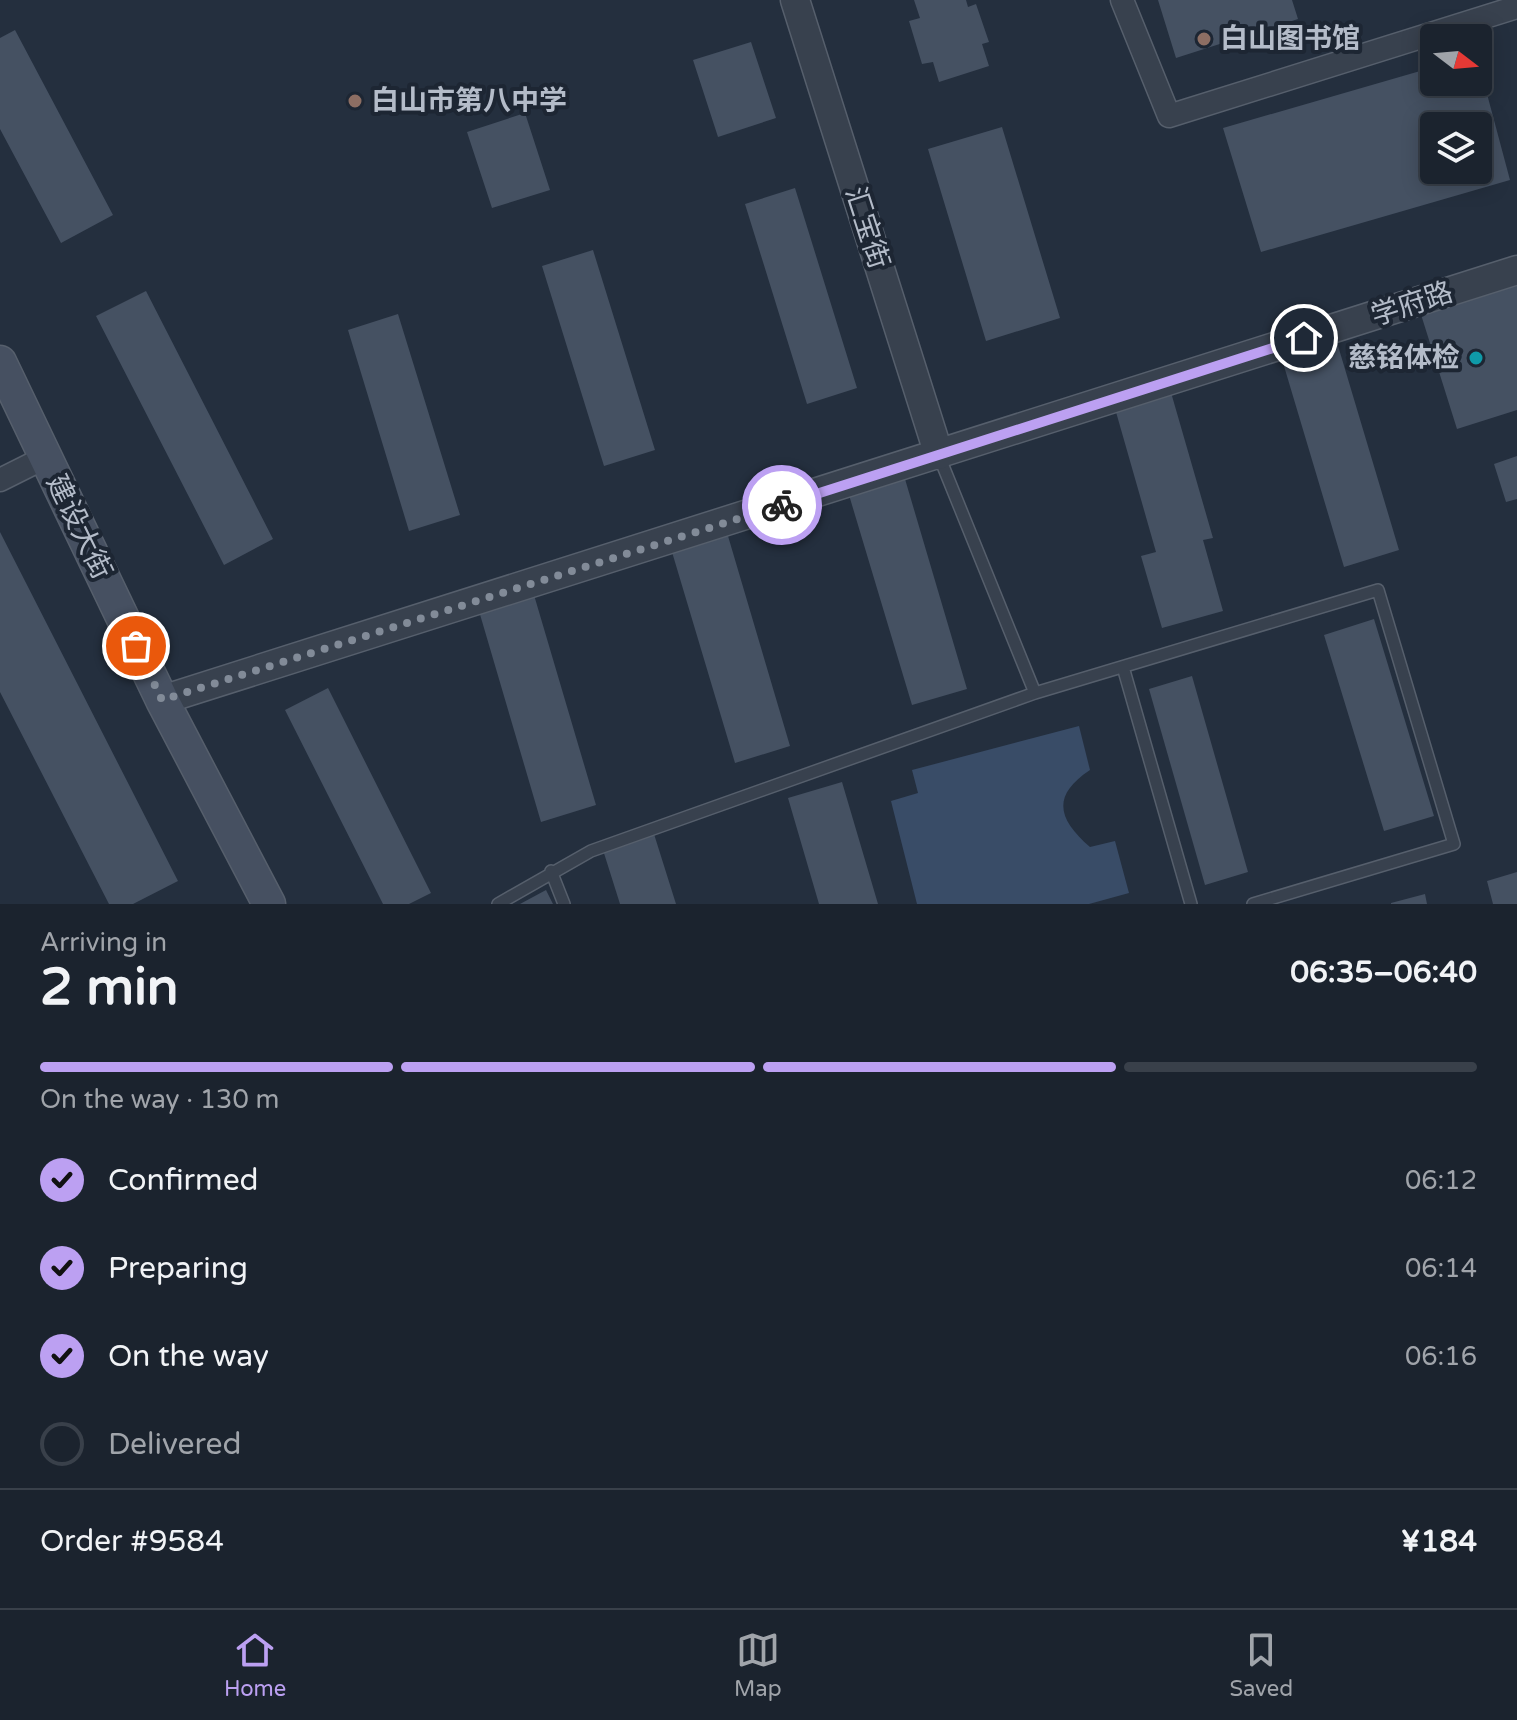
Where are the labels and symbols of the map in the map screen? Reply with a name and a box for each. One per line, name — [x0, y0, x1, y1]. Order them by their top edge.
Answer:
place label: 白山图书馆 — [1220, 22, 1360, 56]
north arrow — [1420, 24, 1492, 96]
marker: 白山图书馆 — [1195, 30, 1213, 48]
place label: 白山市第八中学 — [371, 84, 567, 118]
marker: 白山市第八中学 — [346, 92, 364, 110]
street label: 汇宝街 — [838, 183, 896, 273]
street label: 学府路 — [1367, 275, 1457, 333]
pin — [1270, 304, 1338, 372]
place label: 慈铭体检 — [1348, 341, 1460, 375]
marker: 慈铭体检 — [1467, 349, 1485, 367]
courier — [742, 465, 822, 545]
street label: 建设大街 — [39, 469, 119, 585]
pin — [102, 612, 170, 680]

